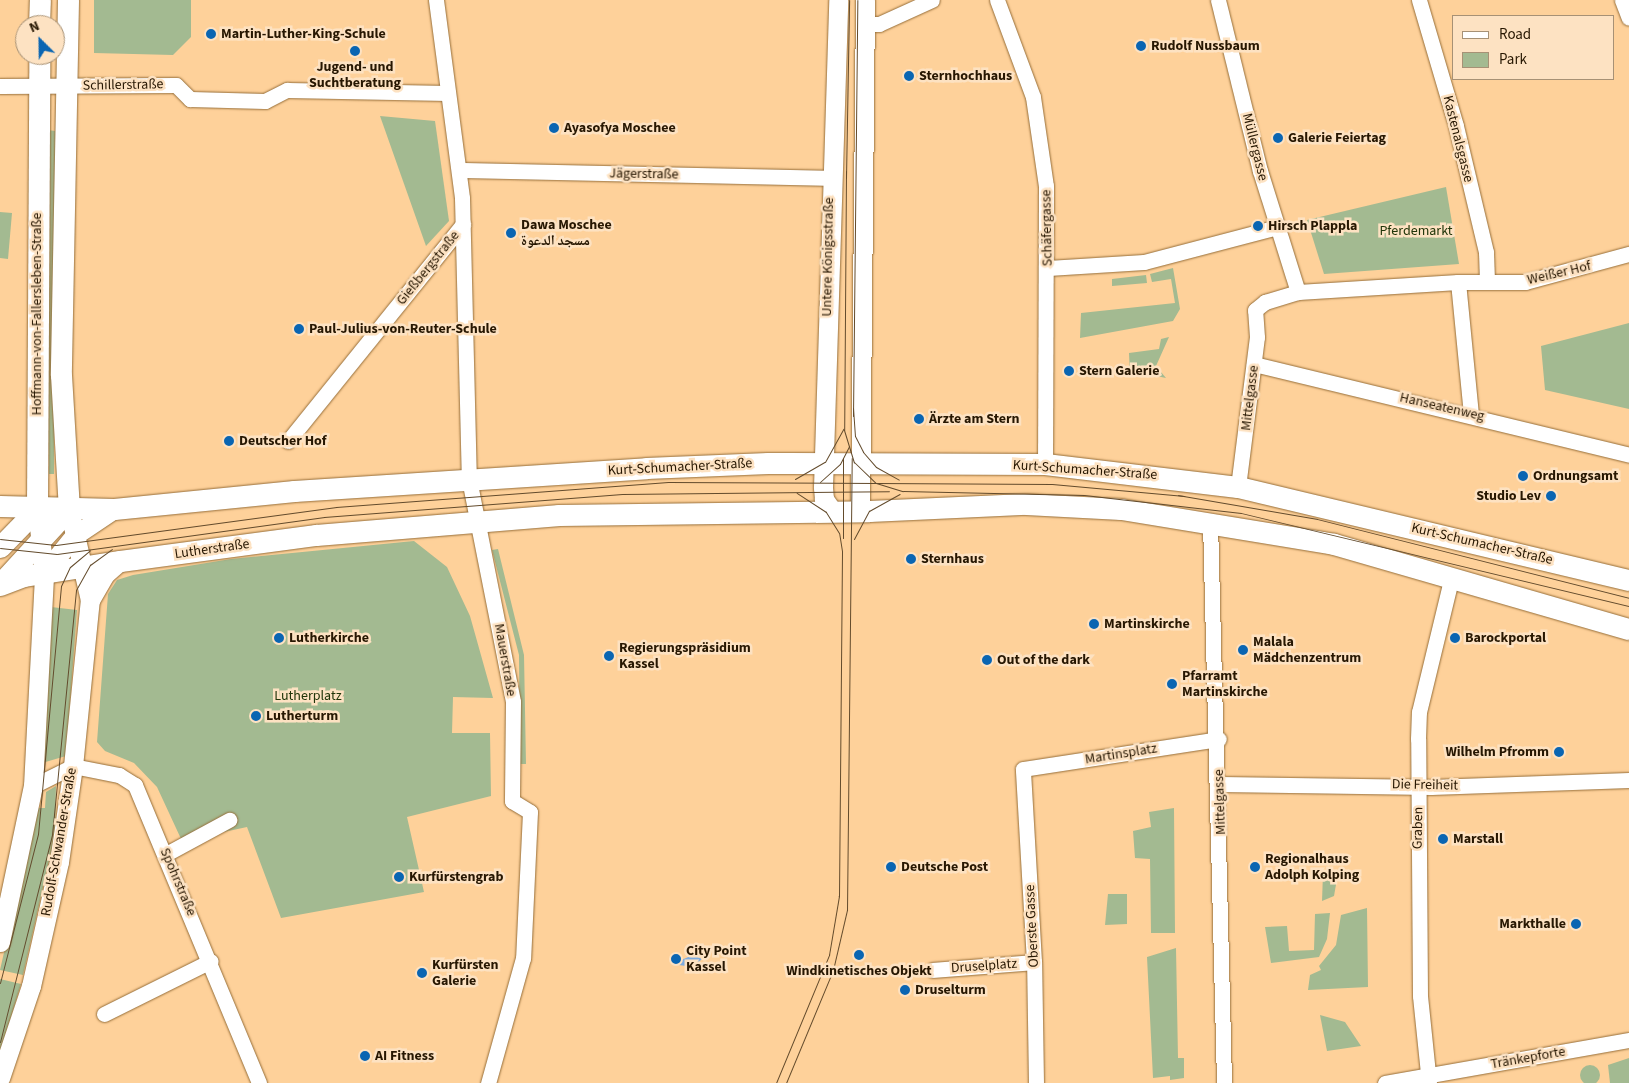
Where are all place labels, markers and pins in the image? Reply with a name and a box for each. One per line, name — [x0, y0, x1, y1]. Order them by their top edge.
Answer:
place label: Martin-Luther-King-Schule — [221, 26, 386, 42]
marker: Martin-Luther-King-Schule — [205, 28, 217, 40]
place label: Rudolf Nussbaum — [1151, 38, 1260, 54]
marker: Rudolf Nussbaum — [1135, 40, 1147, 52]
marker: Jugend- und Suchtberatung — [349, 45, 361, 57]
place label: Jugend- und Suchtberatung — [309, 59, 401, 92]
place label: Sternhochhaus — [919, 68, 1012, 84]
marker: Sternhochhaus — [903, 70, 915, 82]
place label: Ayasofya Moschee — [564, 120, 676, 136]
marker: Ayasofya Moschee — [548, 122, 560, 134]
place label: Galerie Feiertag — [1288, 130, 1386, 146]
marker: Galerie Feiertag — [1272, 132, 1284, 144]
place label: Dawa Moschee مسجد الدعوة — [521, 217, 612, 250]
place label: Hirsch Plappla — [1268, 218, 1357, 234]
marker: Hirsch Plappla — [1252, 220, 1264, 232]
marker: Dawa Moschee مسجد الدعوة — [505, 227, 517, 239]
place label: Paul-Julius-von-Reuter-Schule — [309, 321, 497, 337]
marker: Paul-Julius-von-Reuter-Schule — [293, 323, 305, 335]
place label: Stern Galerie — [1079, 363, 1159, 379]
marker: Stern Galerie — [1063, 365, 1075, 377]
place label: Ärzte am Stern — [929, 411, 1020, 427]
marker: Ärzte am Stern — [913, 413, 925, 425]
place label: Deutscher Hof — [239, 433, 327, 449]
marker: Deutscher Hof — [223, 435, 235, 447]
place label: Ordnungsamt — [1533, 468, 1618, 484]
marker: Ordnungsamt — [1517, 470, 1529, 482]
place label: Studio Lev — [1476, 488, 1541, 504]
marker: Studio Lev — [1545, 490, 1557, 502]
place label: Sternhaus — [921, 551, 984, 567]
marker: Sternhaus — [905, 553, 917, 565]
place label: Martinskirche — [1104, 616, 1190, 632]
marker: Martinskirche — [1088, 618, 1100, 630]
place label: Lutherkirche — [289, 630, 369, 646]
place label: Barockportal — [1465, 630, 1546, 646]
marker: Lutherkirche — [273, 632, 285, 644]
marker: Barockportal — [1449, 632, 1461, 644]
place label: Malala Mädchenzentrum — [1253, 634, 1361, 666]
place label: Regierungspräsidium Kassel — [619, 640, 751, 672]
marker: Malala Mädchenzentrum — [1237, 644, 1249, 656]
marker: Regierungspräsidium Kassel — [603, 650, 615, 662]
place label: Out of the dark — [997, 652, 1090, 668]
marker: Out of the dark — [981, 654, 993, 666]
place label: Pfarramt Martinskirche — [1182, 668, 1268, 700]
marker: Pfarramt Martinskirche — [1166, 678, 1178, 690]
place label: Lutherturm — [266, 708, 338, 724]
marker: Lutherturm — [250, 710, 262, 722]
place label: Wilhelm Pfromm — [1445, 744, 1549, 760]
marker: Wilhelm Pfromm — [1553, 746, 1565, 758]
place label: Marstall — [1453, 831, 1503, 847]
marker: Marstall — [1437, 833, 1449, 845]
place label: Regionalhaus Adolph Kolping — [1265, 851, 1359, 884]
place label: Deutsche Post — [901, 859, 988, 875]
marker: Deutsche Post — [885, 861, 897, 873]
marker: Regionalhaus Adolph Kolping — [1249, 861, 1261, 873]
place label: Kurfürstengrab — [409, 869, 503, 885]
marker: Kurfürstengrab — [393, 871, 405, 883]
place label: Markthalle — [1499, 916, 1566, 932]
marker: Markthalle — [1570, 918, 1582, 930]
place label: City Point Kassel — [686, 943, 747, 976]
marker: Windkinetisches Objekt — [853, 949, 865, 961]
marker: City Point Kassel — [670, 953, 682, 965]
place label: Kurfürsten Galerie — [432, 957, 498, 990]
place label: Windkinetisches Objekt — [786, 963, 932, 979]
marker: Kurfürsten Galerie — [416, 967, 428, 979]
place label: Druselturm — [915, 982, 986, 998]
marker: Druselturm — [899, 984, 911, 996]
place label: AI Fitness — [375, 1048, 434, 1064]
marker: AI Fitness — [359, 1050, 371, 1062]

